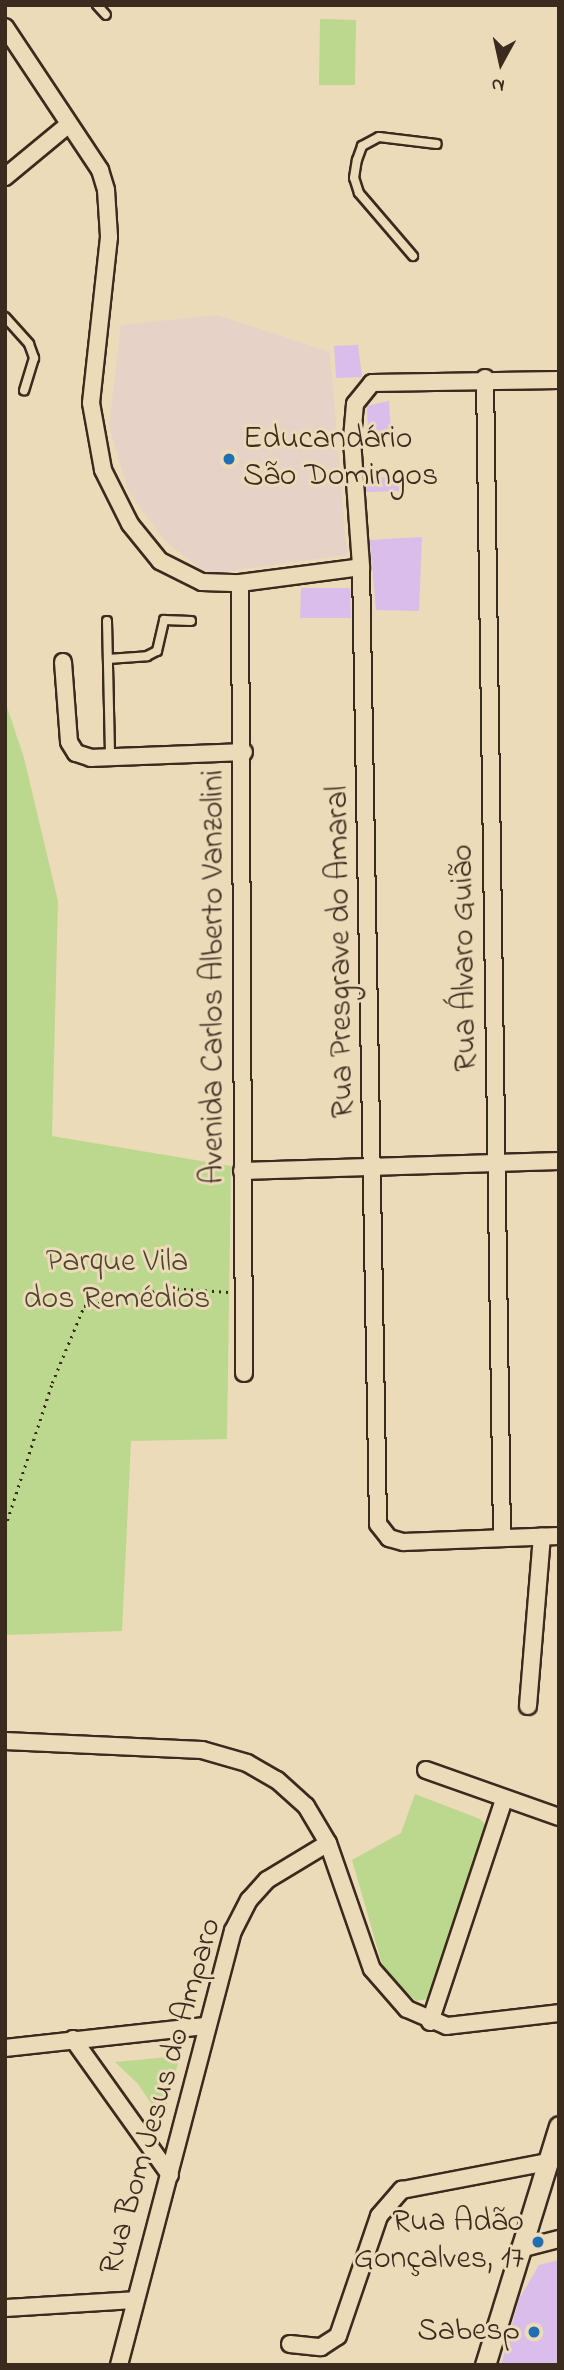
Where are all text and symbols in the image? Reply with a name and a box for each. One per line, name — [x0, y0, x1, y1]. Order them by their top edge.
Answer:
north arrow — [466, 28, 536, 98]
text: N — [490, 70, 506, 99]
place label: Educandário São Domingos — [243, 422, 438, 497]
marker: Educandário São Domingos — [221, 451, 237, 467]
street label: Avenida Carlos Alberto Vanzolini — [196, 770, 234, 1184]
street label: Rua Presgrave do Amaral — [320, 785, 364, 1119]
street label: Rua Álvaro Guião — [445, 844, 487, 1072]
park label: Parque Vila dos Remédios — [24, 1245, 210, 1320]
street label: Rua Bom Jesus do Amparo — [93, 1914, 231, 2280]
place label: Rua Adão Gonçalves, 17 — [354, 2205, 524, 2280]
marker: Rua Adão Gonçalves, 17 — [530, 2234, 546, 2250]
place label: Sabesp — [417, 2313, 520, 2351]
marker: Sabesp — [526, 2324, 542, 2340]

